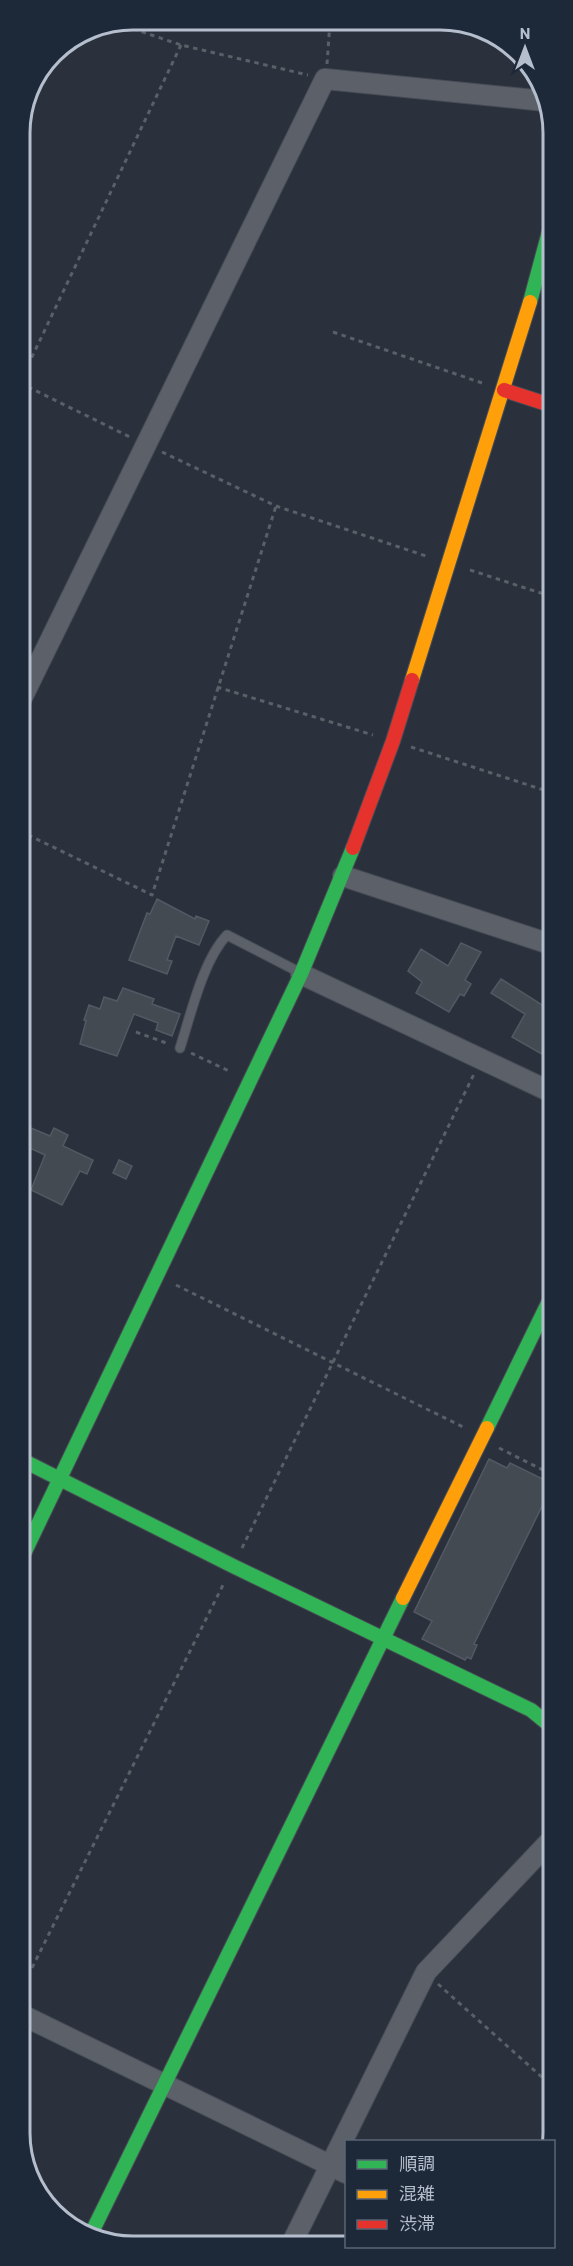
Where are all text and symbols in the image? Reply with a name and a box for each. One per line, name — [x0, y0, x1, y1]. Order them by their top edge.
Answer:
north arrow — [495, 18, 555, 78]
text: N — [520, 23, 530, 42]
legend — [345, 2140, 555, 2248]
text: 順調 — [399, 2152, 435, 2174]
text: 混雑 — [399, 2182, 435, 2204]
text: 渋滞 — [399, 2212, 435, 2234]

